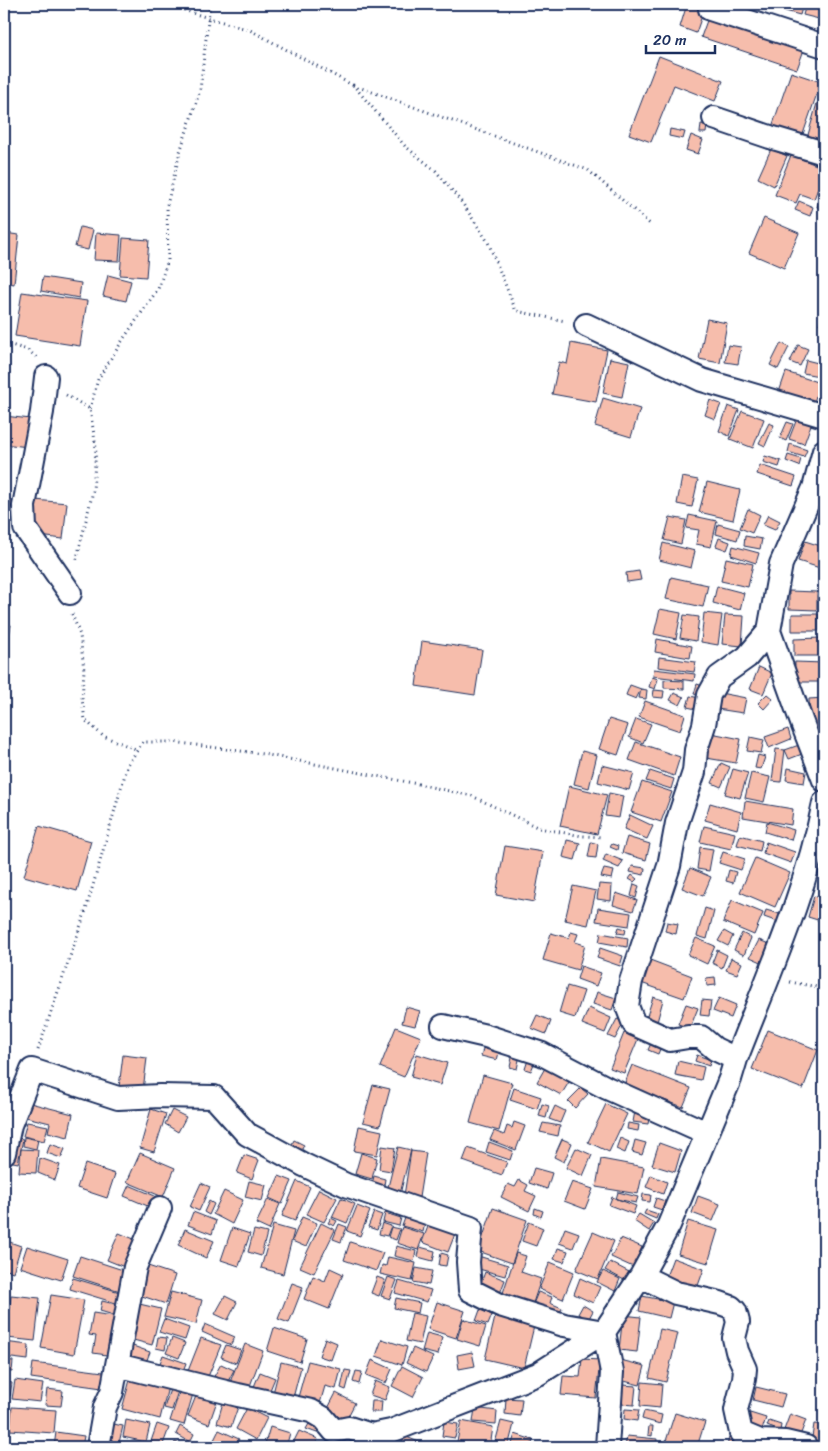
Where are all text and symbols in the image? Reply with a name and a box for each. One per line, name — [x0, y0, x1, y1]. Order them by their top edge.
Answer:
scale bar — [646, 22, 714, 54]
text: 20 m — [653, 27, 687, 53]

